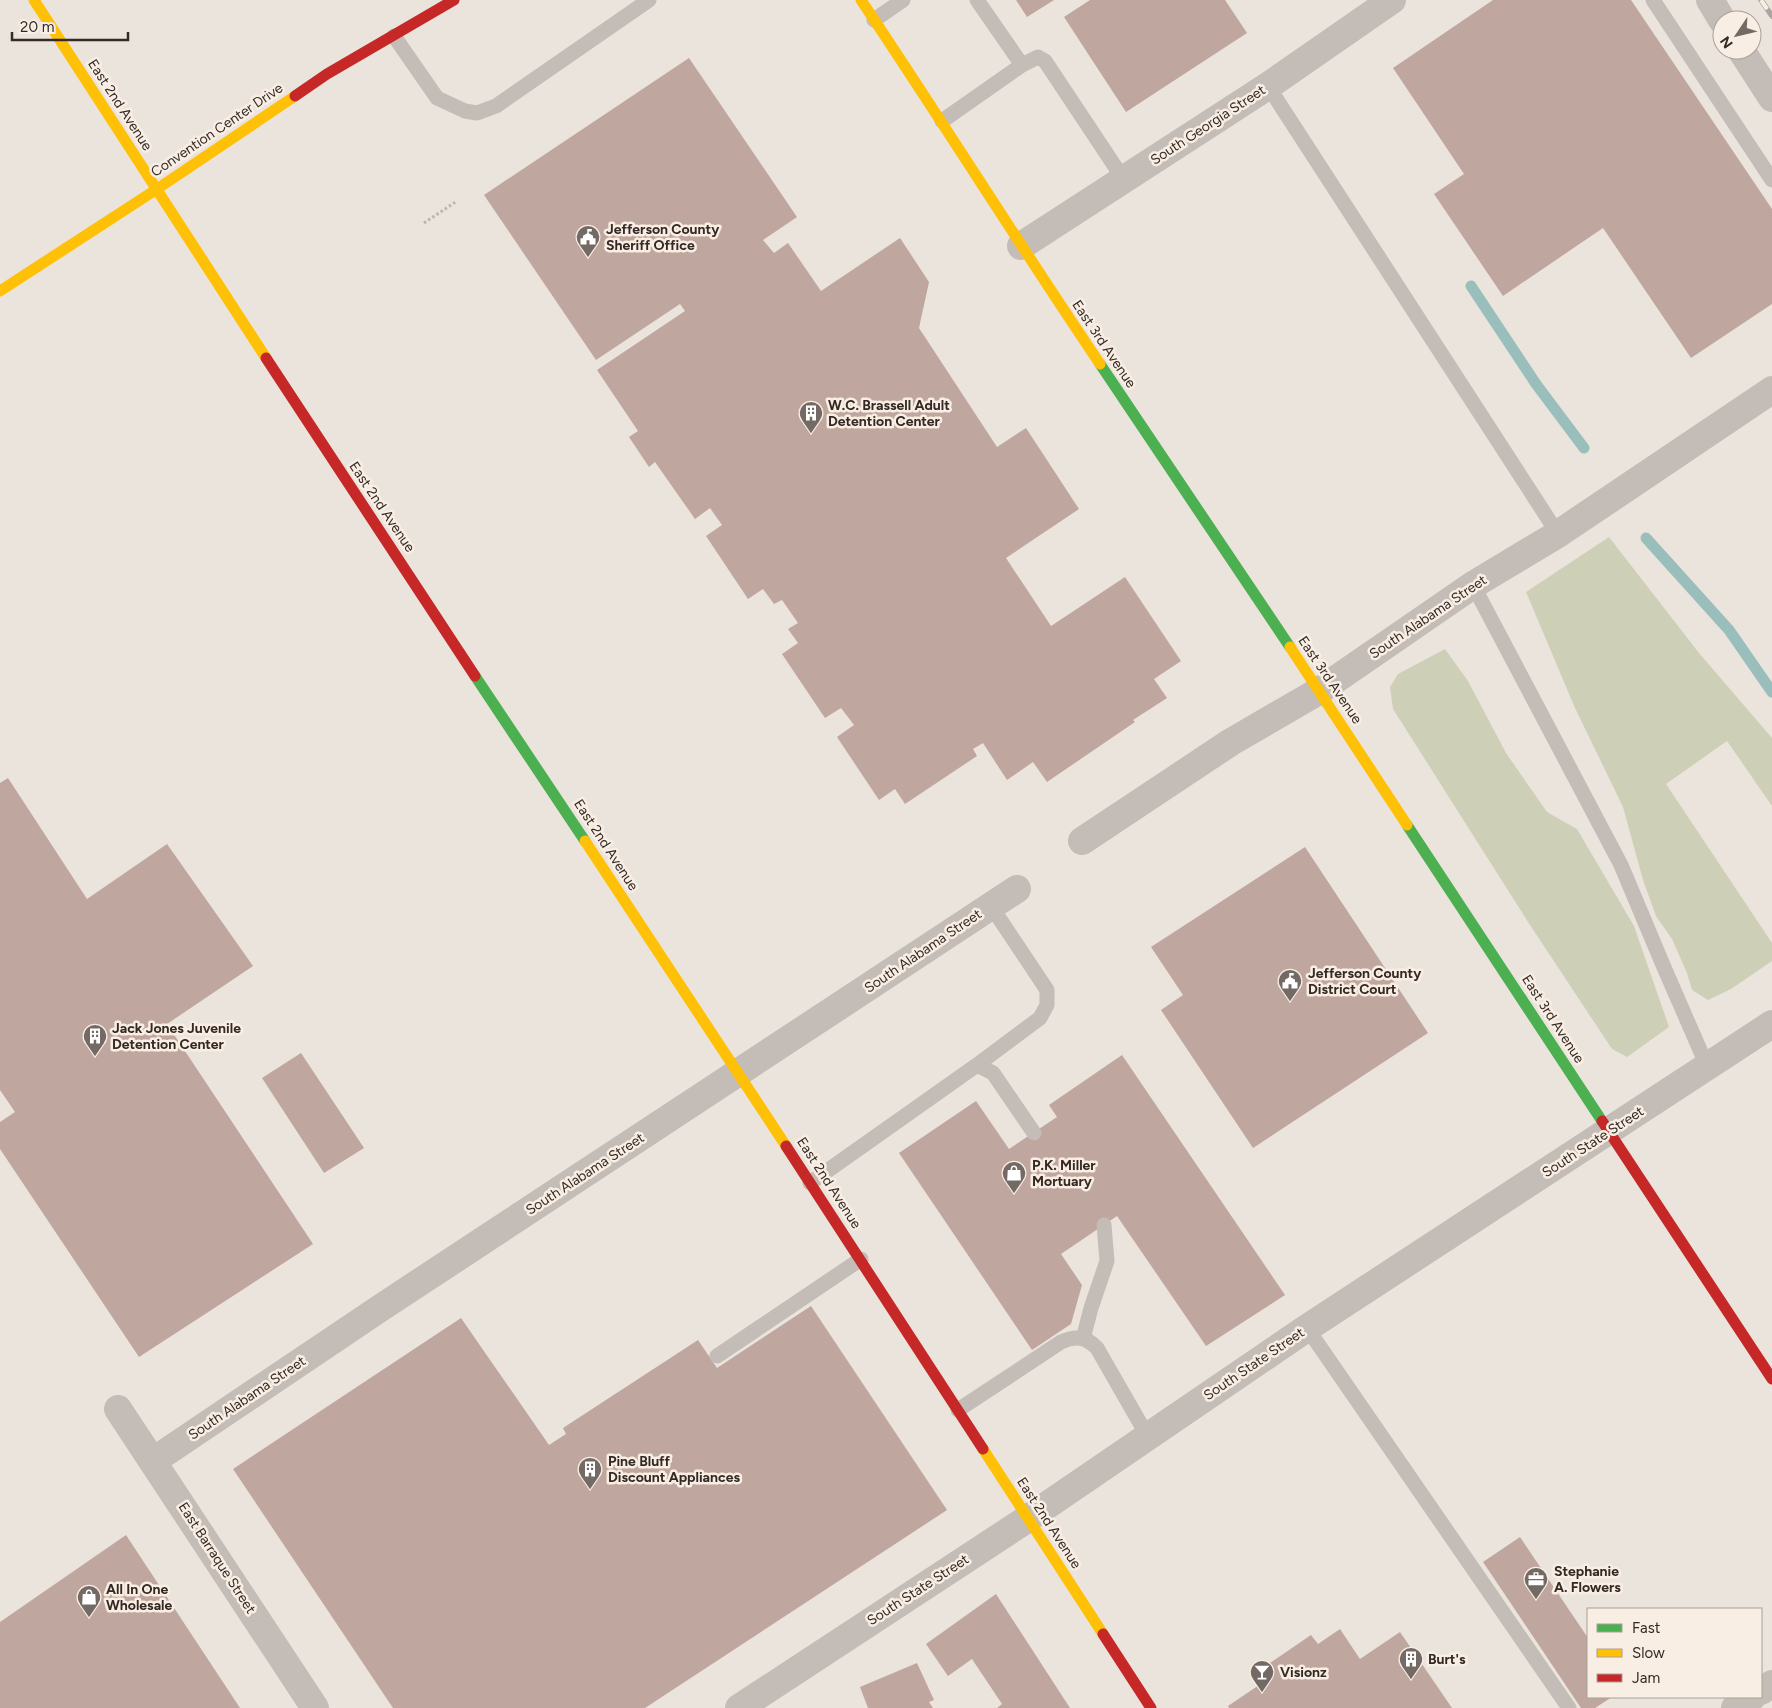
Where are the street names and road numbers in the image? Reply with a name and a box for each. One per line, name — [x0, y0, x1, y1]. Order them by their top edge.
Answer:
street label: East 2nd Avenue — [84, 56, 156, 154]
street label: Convention Center Drive — [148, 79, 286, 181]
street label: South Georgia Street — [1147, 82, 1269, 168]
street label: East 3rd Avenue — [1068, 297, 1140, 391]
street label: East 2nd Avenue — [345, 459, 419, 556]
street label: South Alabama Street — [1366, 571, 1490, 663]
street label: East 3rd Avenue — [1294, 633, 1366, 727]
street label: East 2nd Avenue — [570, 796, 642, 894]
street label: South Alabama Street — [861, 905, 985, 997]
street label: East 3rd Avenue — [1518, 972, 1588, 1067]
street label: South State Street — [1539, 1103, 1647, 1181]
street label: South Alabama Street — [523, 1129, 647, 1219]
street label: East 2nd Avenue — [793, 1134, 865, 1232]
street label: South State Street — [1200, 1324, 1308, 1404]
street label: South Alabama Street — [185, 1352, 309, 1444]
street label: East 2nd Avenue — [1013, 1474, 1085, 1572]
street label: East Barraque Street — [175, 1499, 259, 1617]
street label: South State Street — [864, 1551, 972, 1629]

